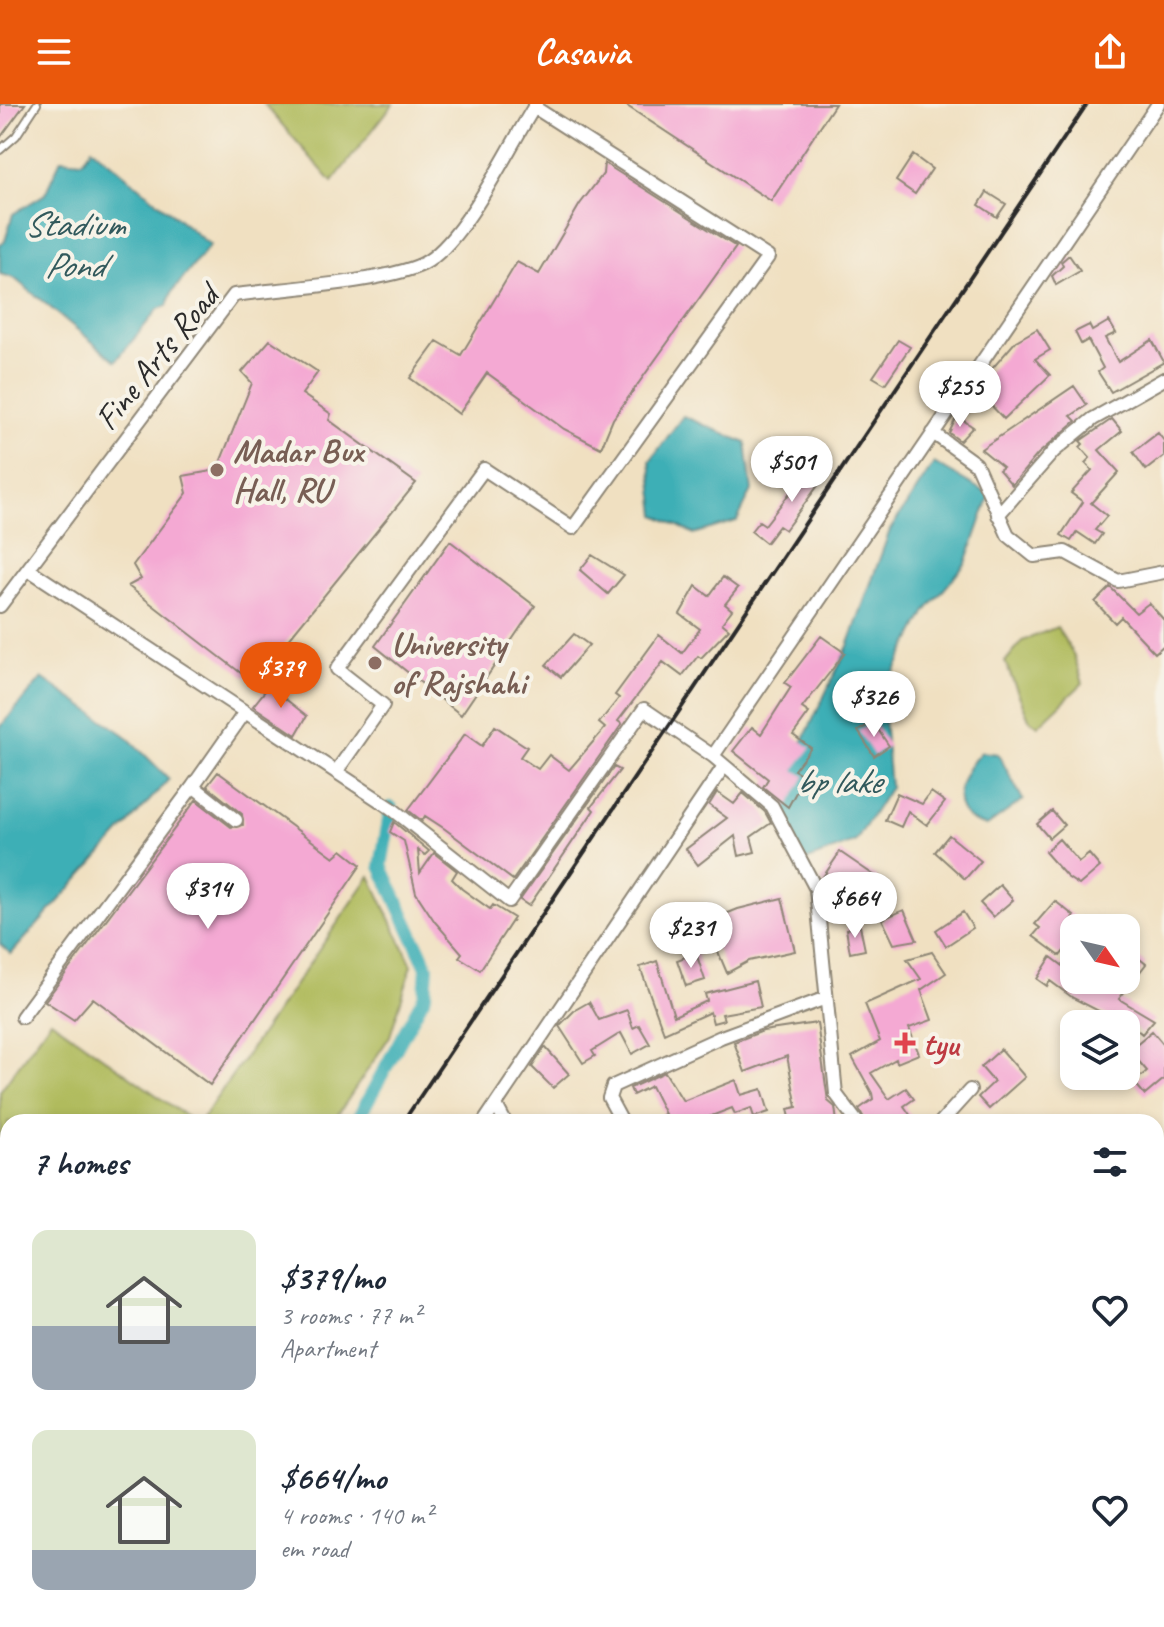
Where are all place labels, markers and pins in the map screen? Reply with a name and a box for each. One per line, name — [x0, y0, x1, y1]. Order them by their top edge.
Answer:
pin: $255 — [913, 361, 1007, 429]
place label: Madar Bux Hall, RU — [233, 429, 366, 511]
pin: $501 — [745, 436, 839, 504]
marker: Madar Bux Hall, RU — [208, 461, 226, 479]
place label: University of Rajshahi — [391, 622, 530, 704]
pin: $379 — [234, 642, 328, 710]
marker: University of Rajshahi — [366, 654, 384, 672]
pin: $326 — [827, 671, 921, 739]
pin: $314 — [161, 863, 255, 931]
pin: $664 — [808, 872, 902, 940]
pin: $231 — [644, 902, 738, 970]
place label: tyu — [923, 1022, 961, 1065]
marker: tyu — [894, 1032, 916, 1054]

